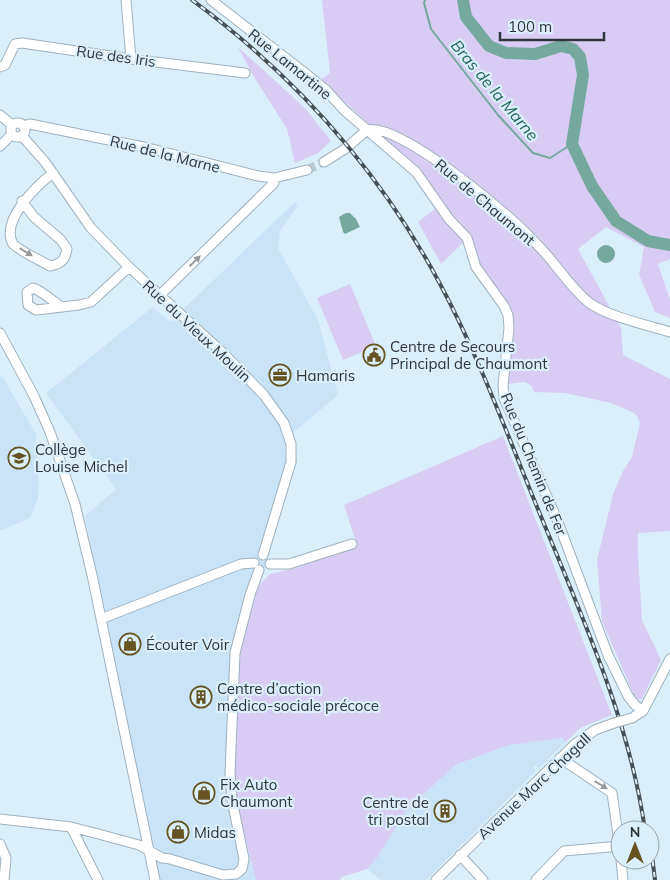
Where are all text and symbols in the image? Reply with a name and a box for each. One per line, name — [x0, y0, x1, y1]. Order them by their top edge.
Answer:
scale bar — [500, 10, 604, 42]
text: 100 m — [508, 17, 552, 36]
street label: Rue Lamartine — [244, 24, 336, 104]
water label: Bras de la Marne — [447, 35, 543, 145]
street label: Rue des Iris — [75, 41, 157, 71]
street label: Rue de la Marne — [108, 131, 222, 177]
street label: Rue de Chaumont — [431, 155, 539, 249]
one-way arrow — [20, 248, 33, 257]
one-way arrow — [188, 255, 200, 267]
street label: Rue du Vieux Moulin — [139, 276, 255, 386]
place label: Centre de Secours Principal de Chaumont — [390, 337, 547, 373]
public building icon: Centre de Secours Principal de Chaumont — [362, 343, 386, 367]
office icon: Hamaris — [268, 363, 292, 387]
place label: Hamaris — [296, 366, 355, 385]
street label: Rue du Chemin de Fer — [497, 390, 572, 539]
place label: Collège Louise Michel — [35, 440, 128, 476]
school or university icon: Collège Louise Michel — [7, 446, 31, 470]
shop icon: Écouter Voir — [118, 632, 142, 656]
place label: Écouter Voir — [146, 635, 230, 654]
place label: Centre d’action médico-sociale précoce — [217, 679, 379, 715]
building icon: Centre d’action médico-sociale précoce — [189, 685, 213, 709]
street label: Avenue Marc Chagall — [473, 729, 595, 843]
place label: Fix Auto Chaumont — [220, 775, 292, 811]
shop icon: Fix Auto Chaumont — [192, 781, 216, 805]
one-way arrow — [595, 781, 608, 790]
place label: Centre de tri postal — [362, 793, 429, 829]
building icon: Centre de tri postal — [433, 799, 457, 823]
shop icon: Midas — [166, 820, 190, 844]
north arrow — [610, 820, 660, 870]
place label: Midas — [194, 823, 236, 842]
text: N — [630, 823, 640, 841]

